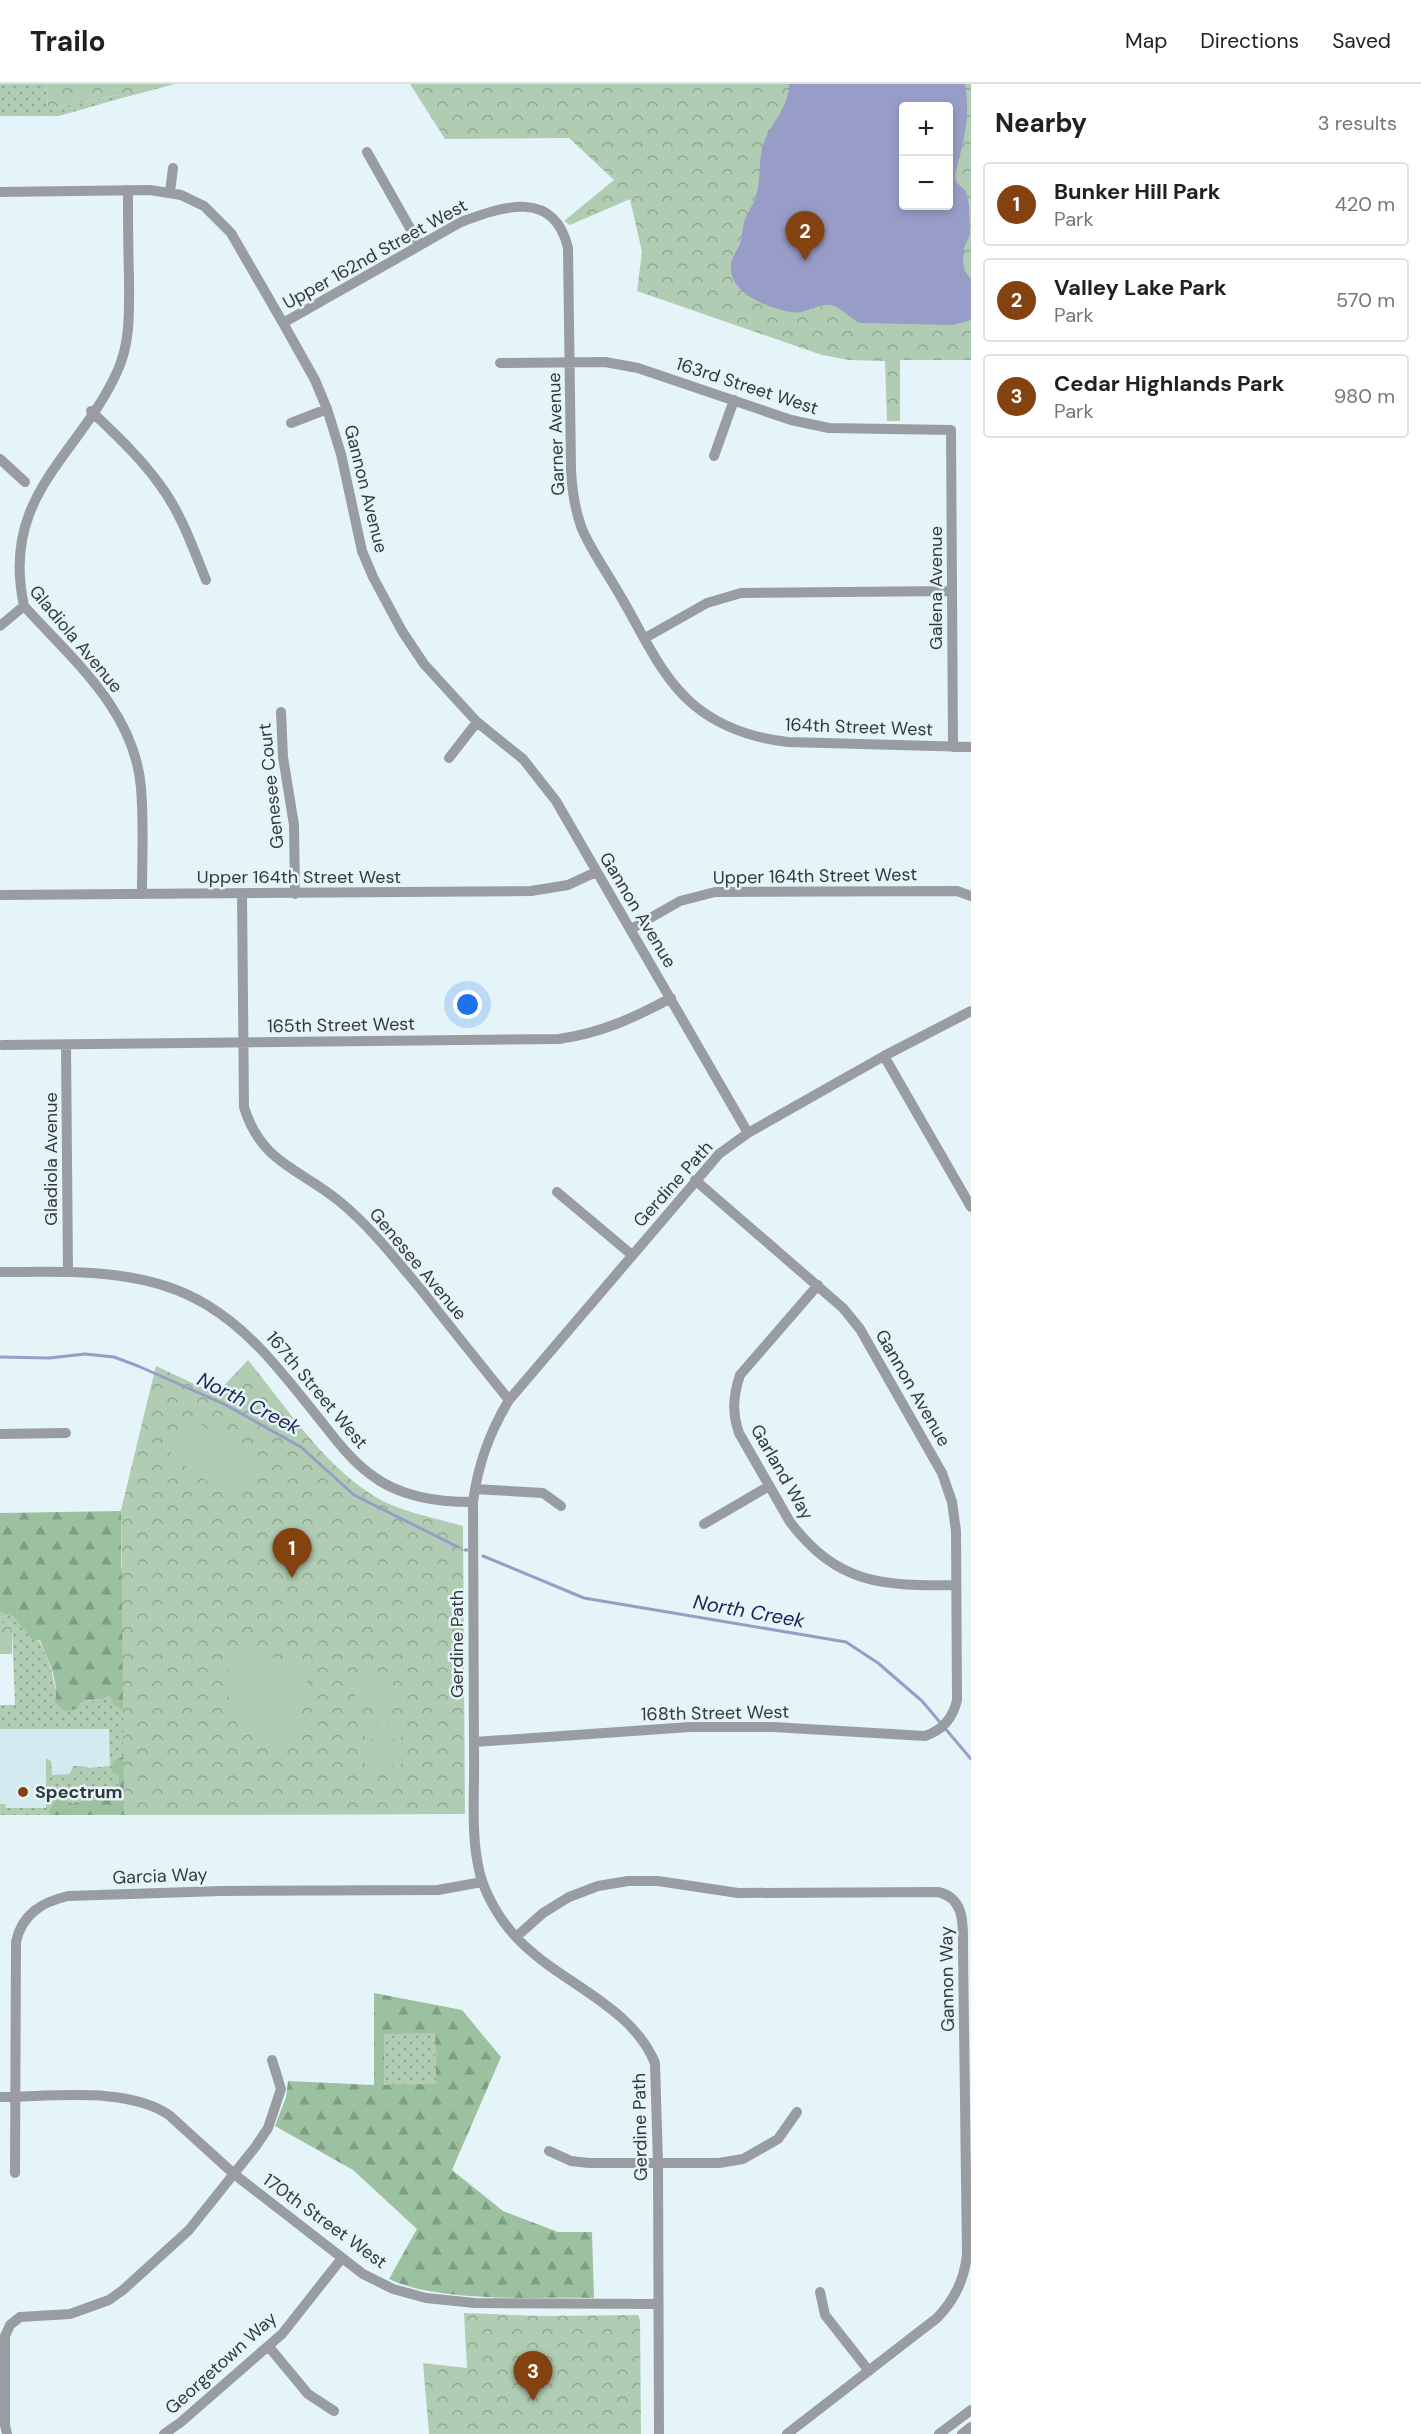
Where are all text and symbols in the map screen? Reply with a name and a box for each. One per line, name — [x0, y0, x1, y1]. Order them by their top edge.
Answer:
text: Trailo — [30, 23, 106, 60]
text: Map — [1125, 27, 1167, 55]
text: Directions — [1200, 27, 1299, 55]
text: Saved — [1332, 27, 1391, 55]
map controls — [899, 102, 953, 210]
button: + — [899, 102, 953, 156]
text: Nearby — [995, 106, 1087, 140]
text: 3 results — [1318, 110, 1397, 136]
button: − — [899, 156, 953, 210]
text: Bunker Hill Park — [1054, 177, 1220, 206]
text: 1 — [1013, 191, 1020, 217]
text: 420 m — [1335, 191, 1395, 217]
street label: Upper 162nd Street West — [278, 193, 472, 315]
text: Park — [1054, 206, 1094, 232]
pin: 2 — [786, 212, 824, 261]
text: Valley Lake Park — [1054, 273, 1227, 302]
text: 2 — [1011, 287, 1022, 313]
text: 570 m — [1336, 287, 1395, 313]
text: Park — [1054, 302, 1094, 328]
street label: 163rd Street West — [673, 352, 821, 420]
text: Cedar Highlands Park — [1054, 369, 1284, 398]
street label: Garner Avenue — [542, 372, 570, 496]
text: 3 — [1010, 383, 1023, 409]
text: 980 m — [1334, 383, 1395, 409]
text: Park — [1054, 398, 1094, 424]
street label: Gannon Avenue — [339, 423, 393, 555]
street label: Galena Avenue — [924, 526, 948, 650]
street label: Gladiola Avenue — [24, 580, 128, 698]
street label: 164th Street West — [784, 712, 934, 742]
street label: Genesee Court — [252, 722, 290, 850]
street label: Gannon Avenue — [594, 848, 682, 972]
street label: Upper 164th Street West — [713, 862, 917, 890]
street label: Upper 164th Street West — [197, 865, 401, 889]
your location — [453, 990, 482, 1019]
street label: 165th Street West — [267, 1012, 415, 1038]
street label: Gladiola Avenue — [39, 1092, 63, 1226]
street label: Gerdine Path — [628, 1136, 718, 1232]
street label: Genesee Avenue — [364, 1203, 472, 1325]
street label: Gannon Avenue — [870, 1325, 956, 1451]
street label: 167th Street West — [261, 1326, 373, 1454]
water label: North Creek — [193, 1366, 306, 1440]
street label: Garland Way — [745, 1420, 819, 1524]
pin: 1 — [272, 1528, 312, 1578]
water label: North Creek — [691, 1588, 807, 1634]
street label: Gerdine Path — [445, 1590, 469, 1698]
street label: 168th Street West — [641, 1700, 789, 1726]
place label: Spectrum — [35, 1780, 123, 1804]
marker: Spectrum — [16, 1785, 30, 1799]
street label: Garcia Way — [112, 1862, 208, 1890]
street label: Gannon Way — [934, 1926, 960, 2032]
street label: Gerdine Path — [627, 2073, 653, 2181]
street label: 170th Street West — [258, 2168, 392, 2274]
street label: Georgetown Way — [160, 2306, 282, 2420]
pin: 3 — [514, 2352, 552, 2401]

